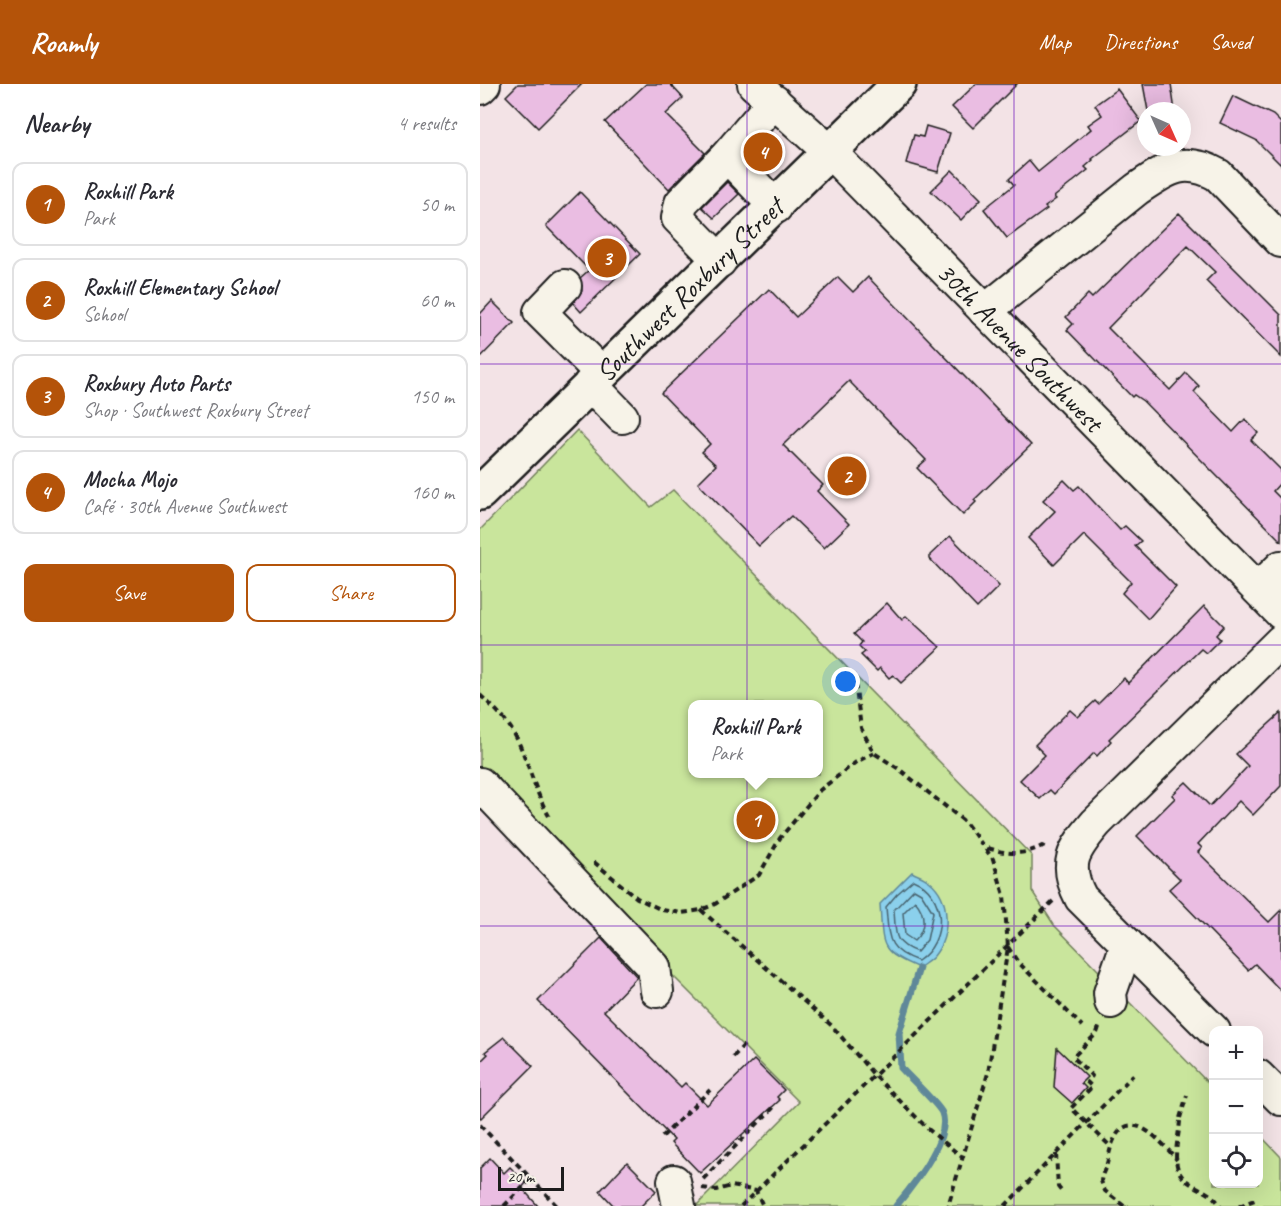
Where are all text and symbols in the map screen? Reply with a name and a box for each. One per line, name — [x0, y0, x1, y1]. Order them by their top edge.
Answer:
text: Roamly — [30, 25, 97, 60]
text: Map — [1039, 29, 1071, 55]
text: Directions — [1104, 29, 1177, 55]
text: Saved — [1210, 29, 1251, 55]
north arrow — [1137, 102, 1191, 156]
text: Nearby — [24, 107, 89, 140]
text: 4 results — [397, 111, 456, 136]
pin: 4 — [744, 130, 782, 174]
text: Roxhill Park — [83, 178, 173, 206]
street label: Southwest Roxbury Street — [588, 187, 793, 389]
text: 1 — [41, 192, 50, 217]
text: 50 m — [420, 192, 454, 217]
text: Park — [83, 206, 115, 231]
pin: 3 — [588, 236, 626, 280]
street label: 30th Avenue Southwest — [929, 255, 1112, 441]
text: Roxhill Elementary School — [83, 274, 277, 302]
text: 2 — [41, 288, 50, 313]
text: 60 m — [420, 288, 454, 313]
text: School — [83, 302, 126, 327]
text: Roxbury Auto Parts — [83, 370, 230, 398]
text: 3 — [41, 384, 50, 409]
text: 150 m — [411, 384, 454, 409]
text: Shop · Southwest Roxbury Street — [83, 398, 308, 423]
pin: 2 — [828, 454, 866, 498]
text: Mocha Mojo — [83, 466, 176, 494]
text: 4 — [41, 480, 50, 505]
text: 160 m — [411, 480, 454, 505]
text: Café · 30th Avenue Southwest — [83, 494, 286, 519]
button: Save — [24, 564, 234, 622]
button: Share — [246, 564, 456, 622]
your location — [831, 667, 860, 696]
popup — [688, 700, 823, 778]
text: Roxhill Park — [711, 713, 800, 741]
text: Park — [711, 741, 742, 766]
pin: 1 — [736, 798, 776, 842]
map controls — [1209, 1026, 1263, 1188]
button: + — [1209, 1026, 1263, 1080]
button: − — [1209, 1080, 1263, 1134]
button: locate — [1209, 1134, 1263, 1188]
scale bar — [498, 1164, 564, 1192]
text: 20 m — [507, 1167, 534, 1187]

